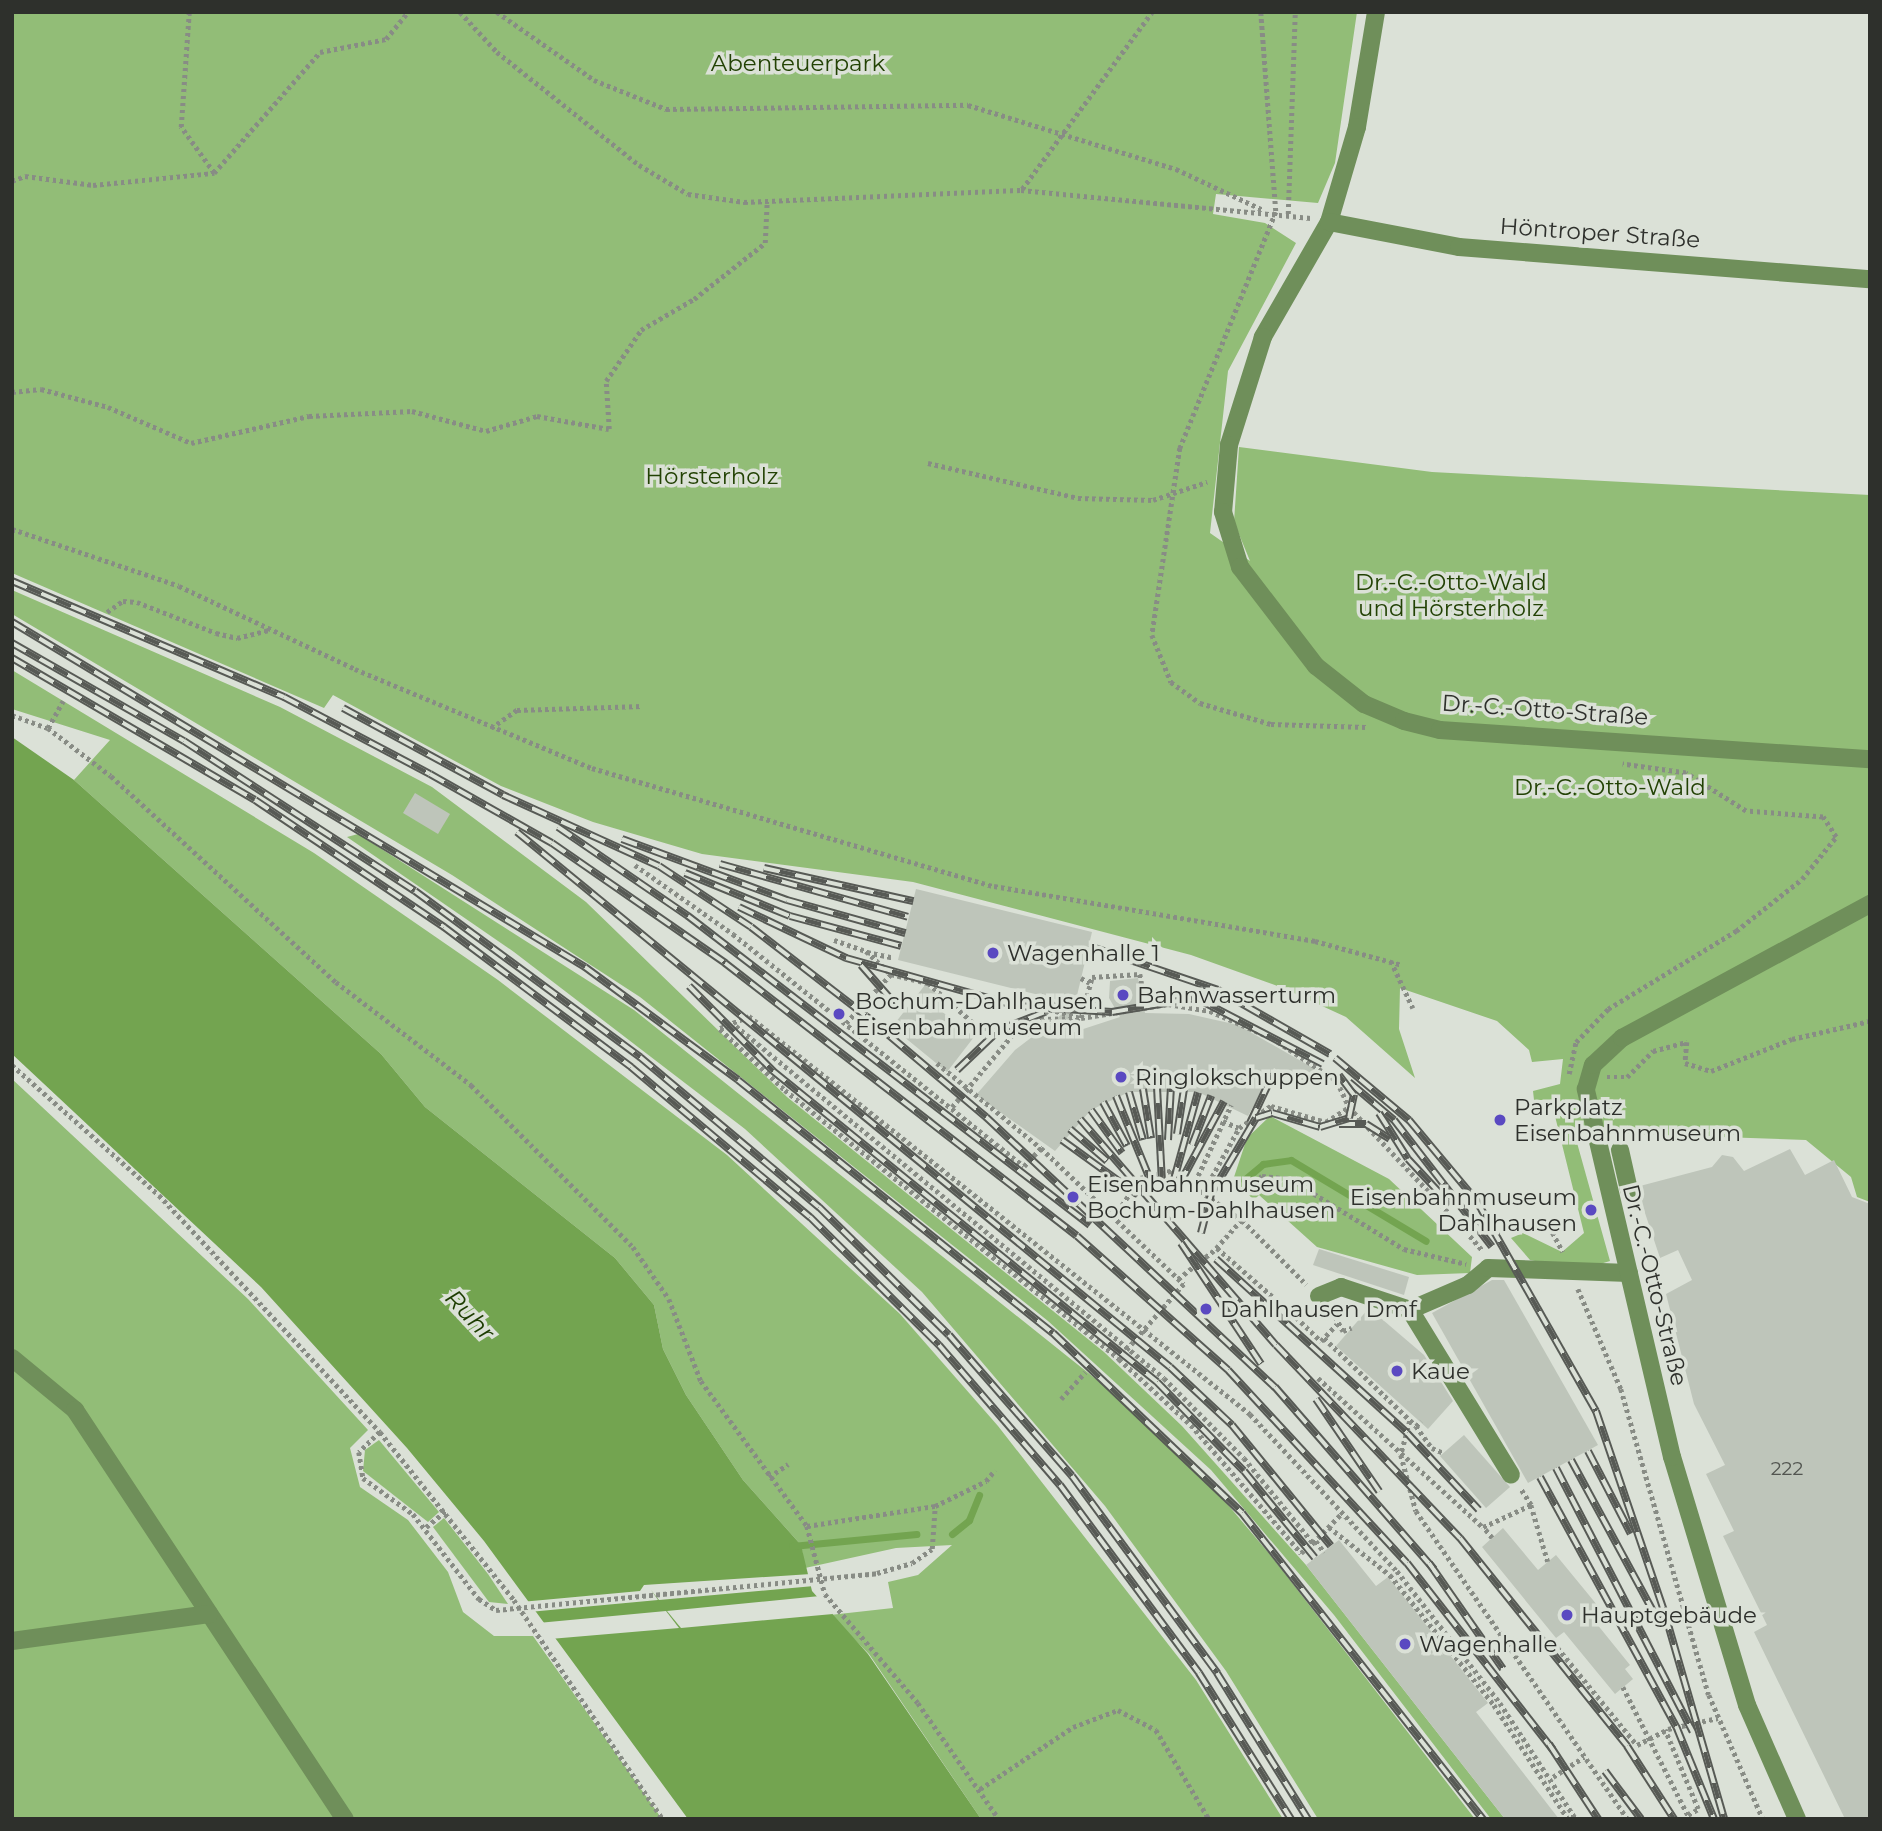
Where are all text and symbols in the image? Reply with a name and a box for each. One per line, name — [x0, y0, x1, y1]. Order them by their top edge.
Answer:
park label: Abenteuerpark — [711, 49, 885, 77]
street label: Höntroper Straße — [1499, 212, 1701, 254]
park label: Hörsterholz — [645, 462, 779, 490]
park label: Dr.-C.-Otto-Wald und Hörsterholz — [1355, 568, 1547, 622]
street label: Dr.-C.-Otto-Straße — [1441, 689, 1649, 731]
park label: Dr.-C.-Otto-Wald — [1514, 773, 1706, 801]
place label: Wagenhalle 1 — [1007, 939, 1160, 967]
marker: Wagenhalle 1 — [985, 945, 1001, 961]
place label: Bahnwasserturm — [1137, 981, 1336, 1009]
place label: Bochum-Dahlhausen Eisenbahnmuseum — [855, 987, 1103, 1041]
marker: Bahnwasserturm — [1115, 987, 1131, 1003]
marker: Bochum-Dahlhausen Eisenbahnmuseum — [829, 1004, 849, 1024]
place label: Ringlokschuppen — [1135, 1063, 1339, 1091]
marker: Ringlokschuppen — [1113, 1069, 1129, 1085]
place label: Parkplatz Eisenbahnmuseum — [1514, 1093, 1741, 1147]
marker: Parkplatz Eisenbahnmuseum — [1492, 1112, 1508, 1128]
place label: Eisenbahnmuseum Bochum-Dahlhausen — [1087, 1170, 1335, 1224]
street label: Dr.-C.-Otto-Straße — [1617, 1181, 1693, 1389]
place label: Eisenbahnmuseum Dahlhausen — [1350, 1183, 1577, 1237]
marker: Eisenbahnmuseum Bochum-Dahlhausen — [1065, 1189, 1081, 1205]
marker: Eisenbahnmuseum Dahlhausen — [1583, 1202, 1599, 1218]
water label: Ruhr — [439, 1283, 501, 1347]
place label: Dahlhausen Dmf — [1220, 1295, 1417, 1323]
marker: Dahlhausen Dmf — [1198, 1301, 1214, 1317]
place label: Kaue — [1411, 1357, 1470, 1385]
marker: Kaue — [1389, 1363, 1405, 1379]
house number: 222 — [1771, 1458, 1803, 1480]
place label: Hauptgebäude — [1581, 1601, 1757, 1629]
marker: Hauptgebäude — [1559, 1607, 1575, 1623]
place label: Wagenhalle — [1419, 1630, 1557, 1658]
marker: Wagenhalle — [1397, 1636, 1413, 1652]

